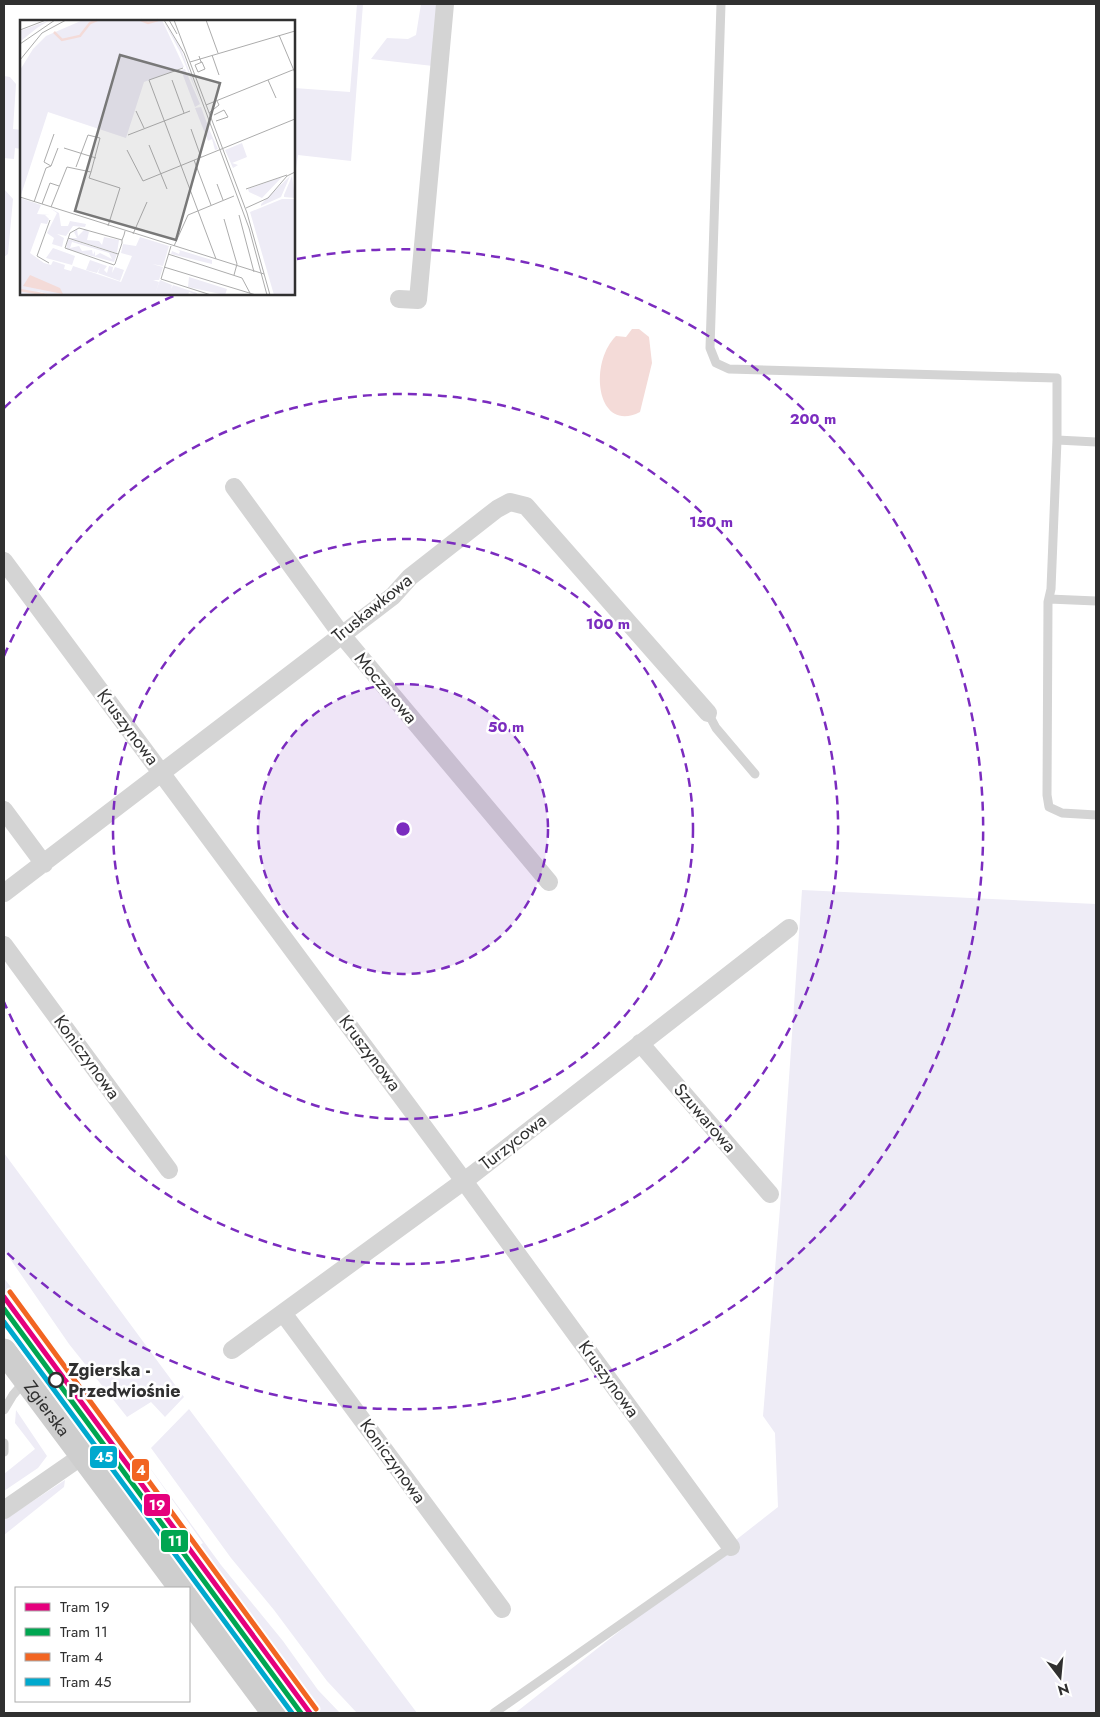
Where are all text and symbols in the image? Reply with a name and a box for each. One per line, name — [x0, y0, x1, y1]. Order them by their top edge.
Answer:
inset map — [20, 20, 295, 295]
text: 200 m — [790, 408, 836, 430]
text: 150 m — [689, 511, 733, 533]
street label: Truskawkowa — [326, 567, 418, 649]
text: 100 m — [586, 613, 630, 635]
street label: Moczarowa — [348, 647, 424, 729]
street label: Kruszynowa — [91, 683, 165, 771]
text: 50 m — [488, 716, 524, 738]
centre of rings — [394, 820, 412, 838]
street label: Koniczynowa — [48, 1009, 126, 1105]
street label: Kruszynowa — [333, 1009, 407, 1097]
street label: Szuwarowa — [667, 1078, 743, 1158]
street label: Turzycowa — [474, 1108, 552, 1176]
street label: Kruszynowa — [572, 1335, 646, 1423]
place label: Zgierska - Przedwiośnie — [68, 1357, 180, 1404]
marker: Zgierska - Przedwiośnie — [48, 1372, 64, 1388]
street label: Zgierska — [18, 1375, 77, 1442]
street label: Koniczynowa — [354, 1413, 432, 1509]
line badge: 45 — [89, 1445, 118, 1469]
text: 45 — [95, 1447, 113, 1467]
line badge: 4 — [131, 1458, 150, 1482]
text: 4 — [136, 1460, 146, 1480]
line badge: 19 — [143, 1493, 171, 1517]
text: 19 — [149, 1495, 165, 1515]
line badge: 11 — [160, 1529, 189, 1553]
text: 11 — [168, 1531, 182, 1551]
legend — [15, 1587, 190, 1702]
text: Tram 19 — [60, 1596, 110, 1618]
text: Tram 11 — [60, 1621, 108, 1643]
text: Tram 4 — [60, 1646, 103, 1668]
north arrow — [1035, 1652, 1085, 1702]
text: Tram 45 — [60, 1671, 112, 1693]
text: N — [1055, 1678, 1072, 1701]

